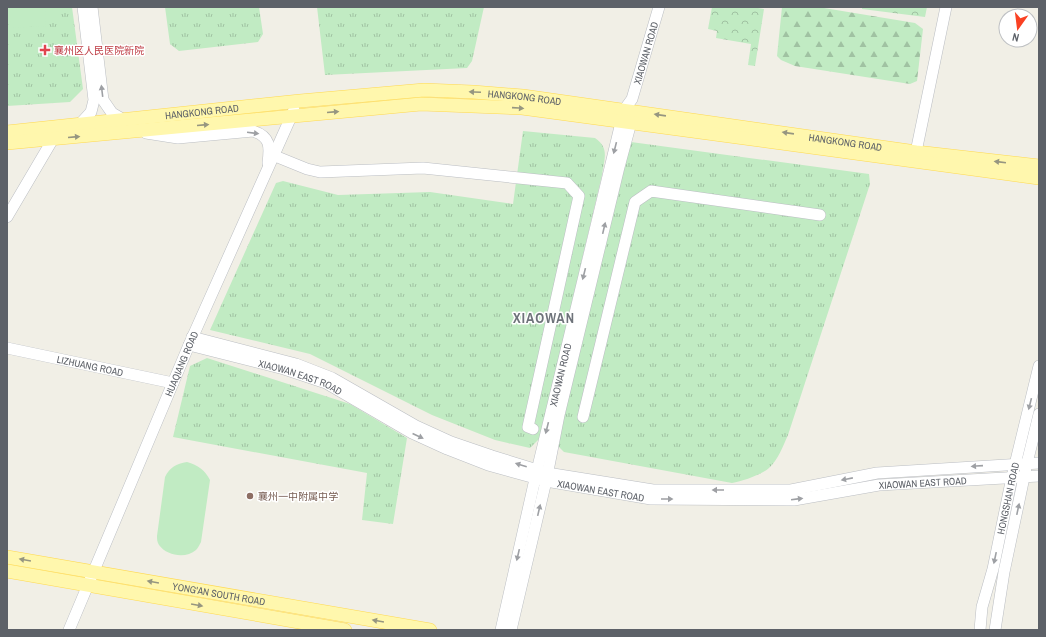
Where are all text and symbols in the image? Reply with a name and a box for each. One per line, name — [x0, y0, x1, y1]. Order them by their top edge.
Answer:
north arrow — [998, 8, 1038, 48]
street label: XIAOWAN ROAD — [630, 20, 661, 86]
text: N — [1011, 30, 1020, 45]
marker: 襄州区人民医院新院 — [39, 44, 51, 56]
place label: 襄州区人民医院新院 — [54, 44, 144, 57]
one-way arrow — [98, 85, 105, 97]
street label: HANGKONG ROAD — [487, 87, 562, 108]
one-way arrow — [468, 89, 481, 95]
street label: HANGKONG ROAD — [164, 101, 239, 122]
one-way arrow — [512, 104, 524, 111]
one-way arrow — [327, 109, 339, 116]
one-way arrow — [653, 112, 666, 118]
one-way arrow — [197, 121, 209, 128]
one-way arrow — [247, 129, 260, 136]
one-way arrow — [782, 130, 794, 136]
street label: HANGKONG ROAD — [808, 130, 883, 154]
one-way arrow — [68, 133, 80, 140]
one-way arrow — [611, 142, 617, 154]
one-way arrow — [994, 159, 1006, 165]
one-way arrow — [602, 222, 608, 234]
one-way arrow — [581, 268, 587, 281]
district label: XIAOWAN — [513, 309, 575, 327]
street label: HUAQIANG ROAD — [162, 329, 201, 398]
street label: XIAOWAN ROAD — [546, 342, 574, 408]
street label: LIZHUANG ROAD — [56, 352, 125, 379]
street label: XIAOWAN EAST ROAD — [257, 356, 345, 398]
one-way arrow — [1026, 398, 1032, 410]
one-way arrow — [544, 422, 550, 434]
one-way arrow — [413, 433, 424, 439]
street label: HONGSHAN ROAD — [994, 461, 1022, 535]
one-way arrow — [514, 462, 526, 468]
one-way arrow — [971, 463, 983, 470]
street label: XIAOWAN EAST ROAD — [878, 474, 967, 492]
one-way arrow — [841, 476, 853, 482]
street label: XIAOWAN EAST ROAD — [556, 477, 645, 504]
one-way arrow — [711, 487, 724, 493]
place label: 襄州一中附属中学 — [258, 490, 338, 503]
marker: 襄州一中附属中学 — [245, 491, 255, 501]
one-way arrow — [661, 496, 674, 502]
one-way arrow — [791, 496, 803, 502]
one-way arrow — [1016, 503, 1022, 515]
one-way arrow — [536, 504, 542, 516]
one-way arrow — [514, 548, 520, 561]
one-way arrow — [992, 552, 998, 564]
one-way arrow — [19, 557, 31, 563]
one-way arrow — [147, 579, 159, 585]
street label: YONG'AN SOUTH ROAD — [171, 579, 266, 608]
one-way arrow — [191, 602, 203, 608]
one-way arrow — [371, 618, 384, 624]

